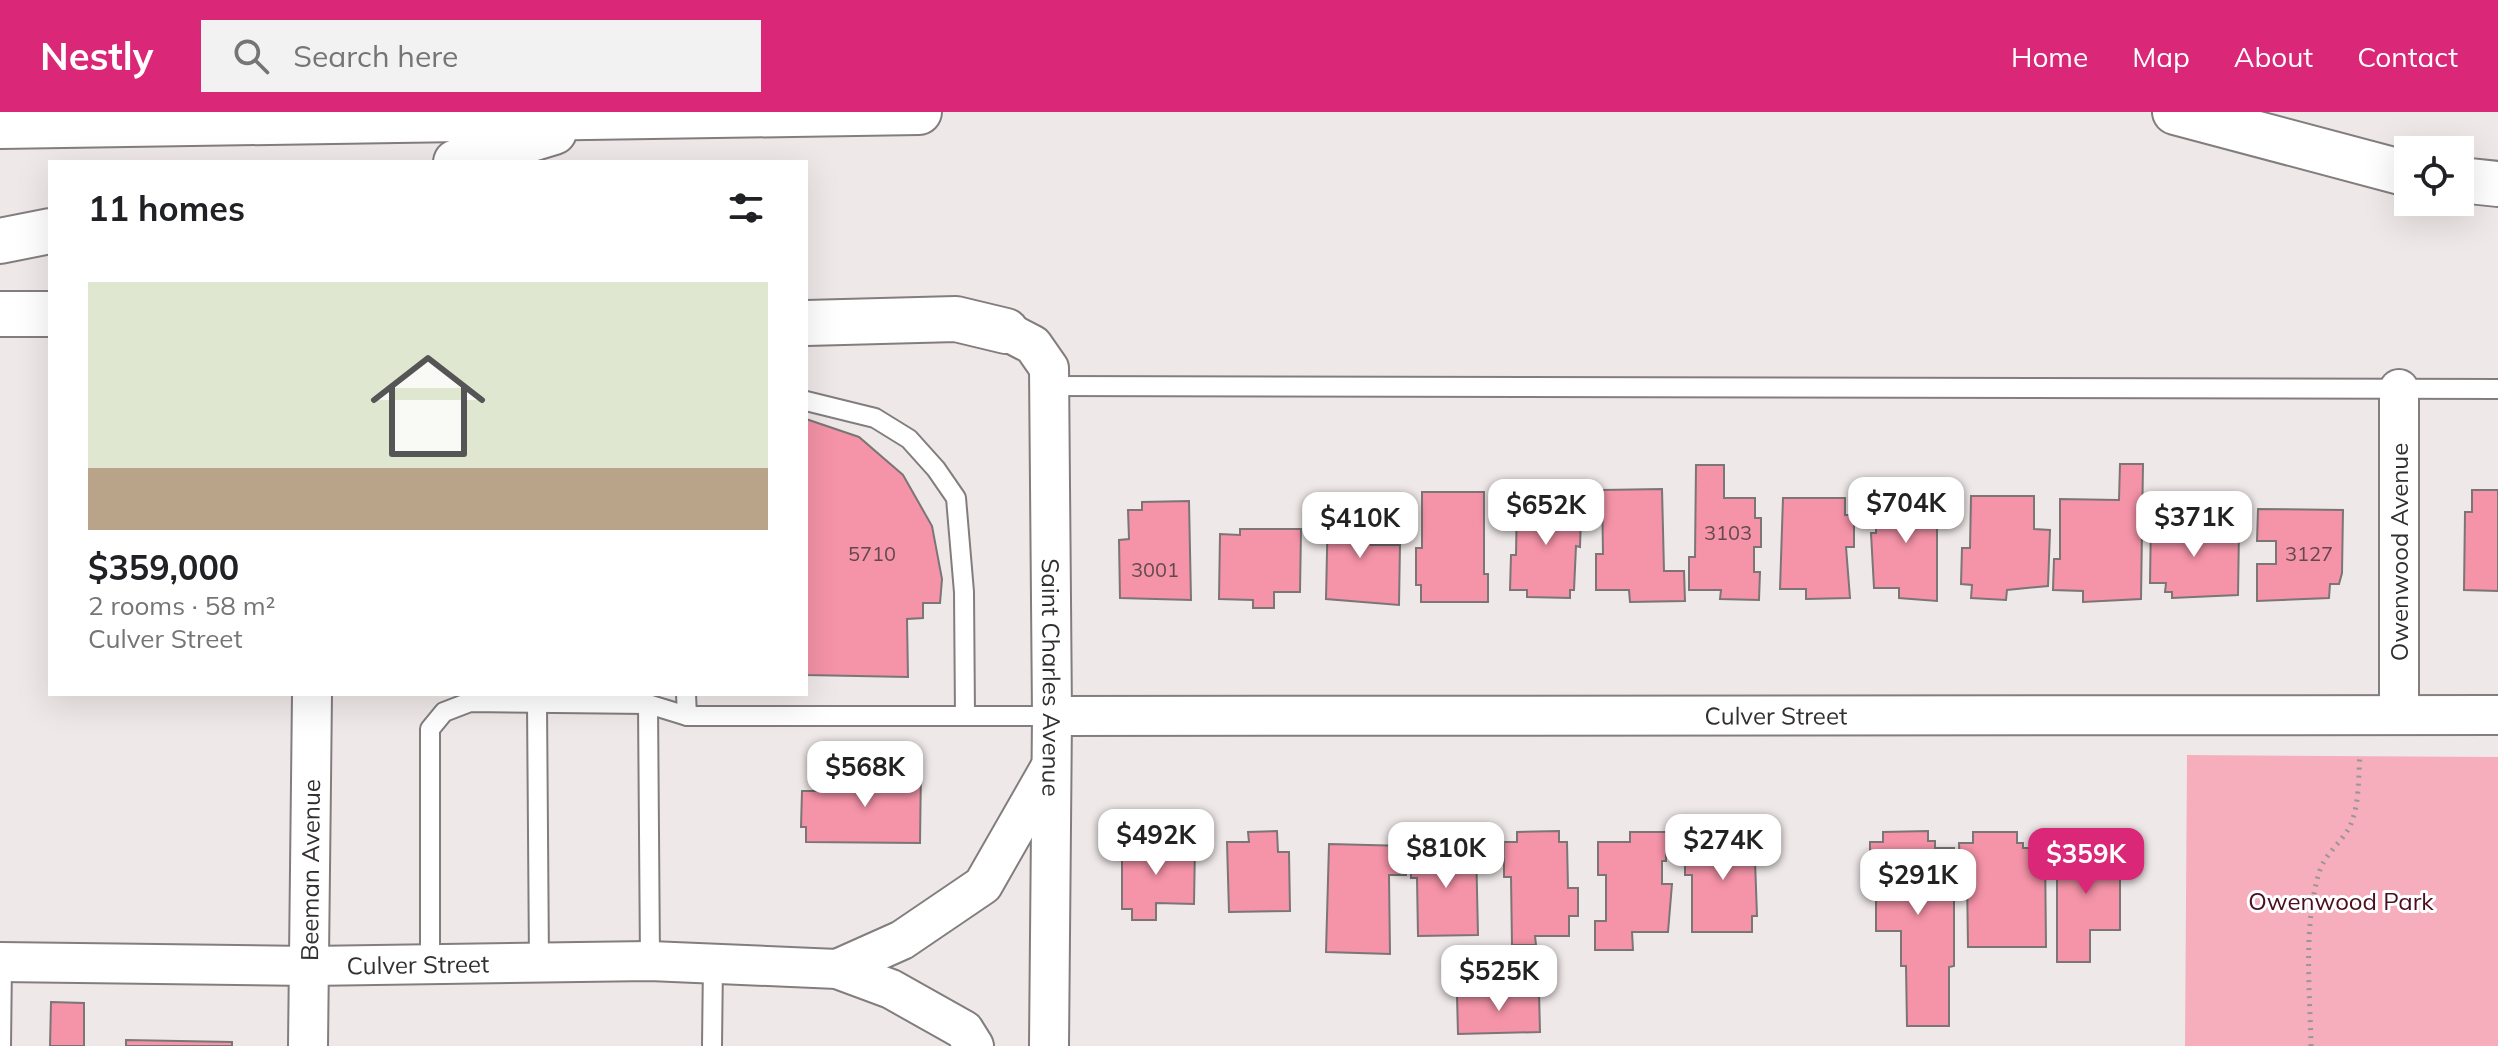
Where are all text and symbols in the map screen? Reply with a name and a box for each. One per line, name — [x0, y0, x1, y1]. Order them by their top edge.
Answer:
search box — [201, 20, 761, 92]
text: Nestly — [40, 32, 153, 80]
icon: search — [229, 34, 273, 78]
text: Search here — [293, 37, 458, 75]
text: Home — [2011, 39, 2088, 74]
text: Map — [2132, 39, 2190, 74]
text: About — [2234, 39, 2313, 74]
text: Contact — [2357, 39, 2458, 74]
map controls — [2394, 136, 2474, 216]
button: locate — [2394, 136, 2474, 216]
icon: filters — [724, 186, 768, 230]
text: 11 homes — [88, 187, 245, 230]
icon: home — [356, 334, 500, 478]
street label: Owenwood Avenue — [2384, 443, 2414, 661]
pin: $704K — [1850, 477, 1962, 545]
pin: $652K — [1490, 479, 1602, 547]
text: $704K — [1866, 486, 1946, 519]
text: $652K — [1506, 488, 1586, 521]
pin: $371K — [2138, 491, 2250, 559]
pin: $410K — [1304, 492, 1416, 560]
text: $371K — [2154, 500, 2234, 533]
text: $410K — [1320, 501, 1400, 534]
house number: 3103 — [1704, 520, 1752, 545]
house number: 5710 — [848, 541, 896, 566]
house number: 3127 — [2285, 541, 2333, 566]
text: $359,000 — [88, 546, 239, 589]
house number: 3001 — [1131, 557, 1179, 582]
street label: Saint Charles Avenue — [1036, 558, 1067, 797]
text: 2 rooms · 58 m² — [88, 589, 275, 622]
text: Culver Street — [88, 622, 243, 655]
street label: Culver Street — [1705, 700, 1847, 731]
pin: $568K — [809, 741, 921, 809]
text: $568K — [825, 750, 905, 783]
street label: Beeman Avenue — [294, 779, 326, 961]
pin: $492K — [1100, 809, 1212, 877]
pin: $274K — [1667, 814, 1779, 882]
text: $492K — [1116, 818, 1196, 851]
pin: $810K — [1390, 822, 1502, 890]
text: $274K — [1683, 823, 1763, 856]
pin: $359K — [2030, 828, 2142, 896]
text: $810K — [1406, 831, 1486, 864]
text: $359K — [2046, 837, 2126, 870]
pin: $291K — [1862, 849, 1974, 917]
text: $291K — [1878, 858, 1958, 891]
park label: Owenwood Park — [2248, 886, 2434, 916]
pin: $525K — [1443, 945, 1555, 1013]
street label: Culver Street — [346, 948, 490, 980]
text: $525K — [1459, 954, 1539, 987]

